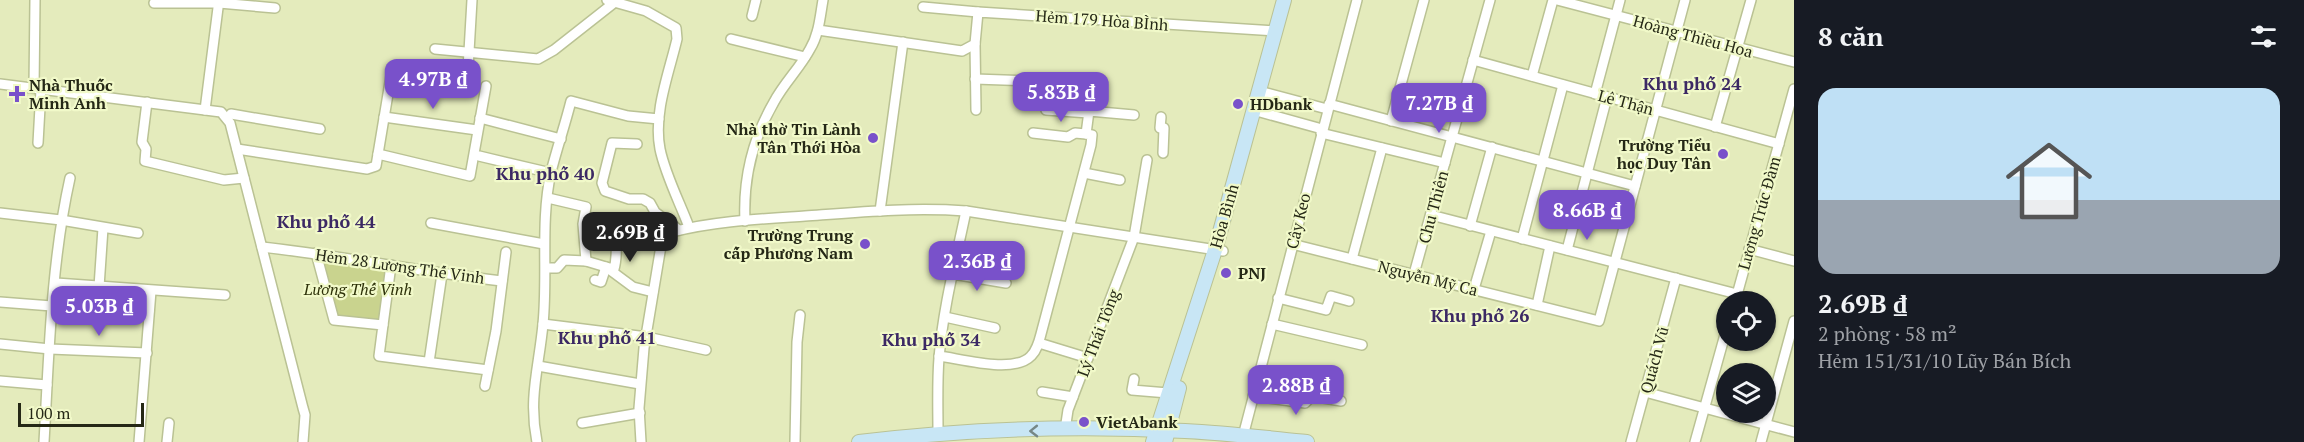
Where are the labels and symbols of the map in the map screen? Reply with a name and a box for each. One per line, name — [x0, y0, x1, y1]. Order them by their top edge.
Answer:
street label: Hẻm 179 Hòa BÌnh — [1035, 4, 1170, 36]
street label: Hoàng Thiều Hoa — [1631, 9, 1755, 63]
pin: 4.97B ₫ — [378, 59, 488, 110]
district label: Khu phố 24 — [1643, 71, 1742, 95]
pin: 5.83B ₫ — [1006, 72, 1116, 123]
place label: Nhà Thuốc Minh Anh — [29, 74, 113, 114]
pin: 7.27B ₫ — [1384, 83, 1494, 134]
street label: Lê Thận — [1596, 84, 1657, 120]
marker: Nhà Thuốc Minh Anh — [10, 87, 24, 101]
place label: HDbank — [1250, 93, 1313, 115]
marker: HDbank — [1231, 97, 1245, 111]
place label: Nhà thờ Tin Lành Tân Thới Hòa — [726, 118, 862, 158]
marker: Nhà thờ Tin Lành Tân Thới Hòa — [866, 131, 880, 145]
place label: Trường Tiểu học Duy Tân — [1617, 134, 1712, 174]
marker: Trường Tiểu học Duy Tân — [1716, 147, 1730, 161]
street label: Lương Trúc Đàm — [1732, 154, 1786, 272]
district label: Khu phố 40 — [496, 161, 594, 185]
street label: Chu Thiên — [1413, 168, 1453, 246]
street label: Hòa Bình — [1204, 181, 1244, 251]
pin: 8.66B ₫ — [1532, 190, 1642, 241]
street label: Cây Keo — [1280, 191, 1316, 251]
district label: Khu phố 44 — [277, 209, 376, 233]
pin: 2.69B ₫ — [575, 212, 685, 263]
place label: Trường Trung cấp Phương Nam — [724, 224, 854, 264]
marker: Trường Trung cấp Phương Nam — [858, 237, 872, 251]
pin: 2.36B ₫ — [922, 241, 1032, 292]
street label: Hẻm 28 Lương Thế Vinh — [314, 243, 487, 289]
street label: Nguyễn Mỹ Ca — [1376, 255, 1480, 301]
place label: PNJ — [1238, 262, 1266, 284]
marker: PNJ — [1219, 266, 1233, 280]
park label: Lương Thế Vinh — [303, 278, 412, 300]
pin: 5.03B ₫ — [44, 286, 154, 337]
street label: Lý Thái Tông — [1071, 286, 1125, 380]
district label: Khu phố 26 — [1431, 303, 1529, 327]
street label: Quách Vũ — [1635, 324, 1673, 396]
district label: Khu phố 41 — [558, 325, 656, 349]
district label: Khu phố 34 — [882, 327, 981, 351]
pin: 2.88B ₫ — [1241, 365, 1351, 416]
scale bar — [18, 400, 144, 428]
place label: VietAbank — [1096, 411, 1178, 433]
marker: VietAbank — [1077, 415, 1091, 429]
one-way arrow — [1029, 424, 1038, 437]

